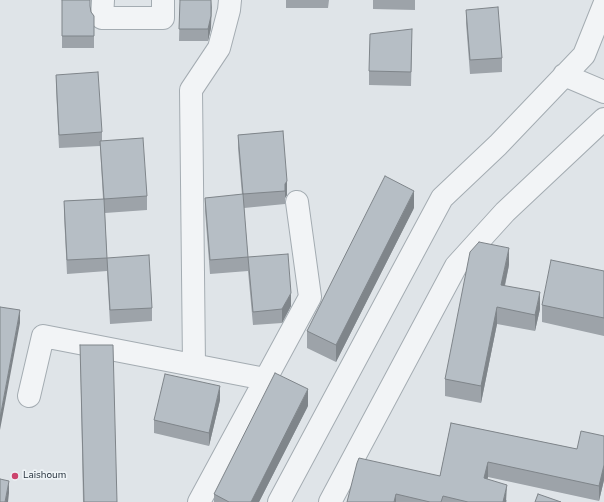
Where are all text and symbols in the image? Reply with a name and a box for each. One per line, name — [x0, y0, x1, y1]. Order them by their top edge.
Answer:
place label: Laishoum — [23, 470, 66, 482]
marker: Laishoum — [10, 471, 20, 481]

